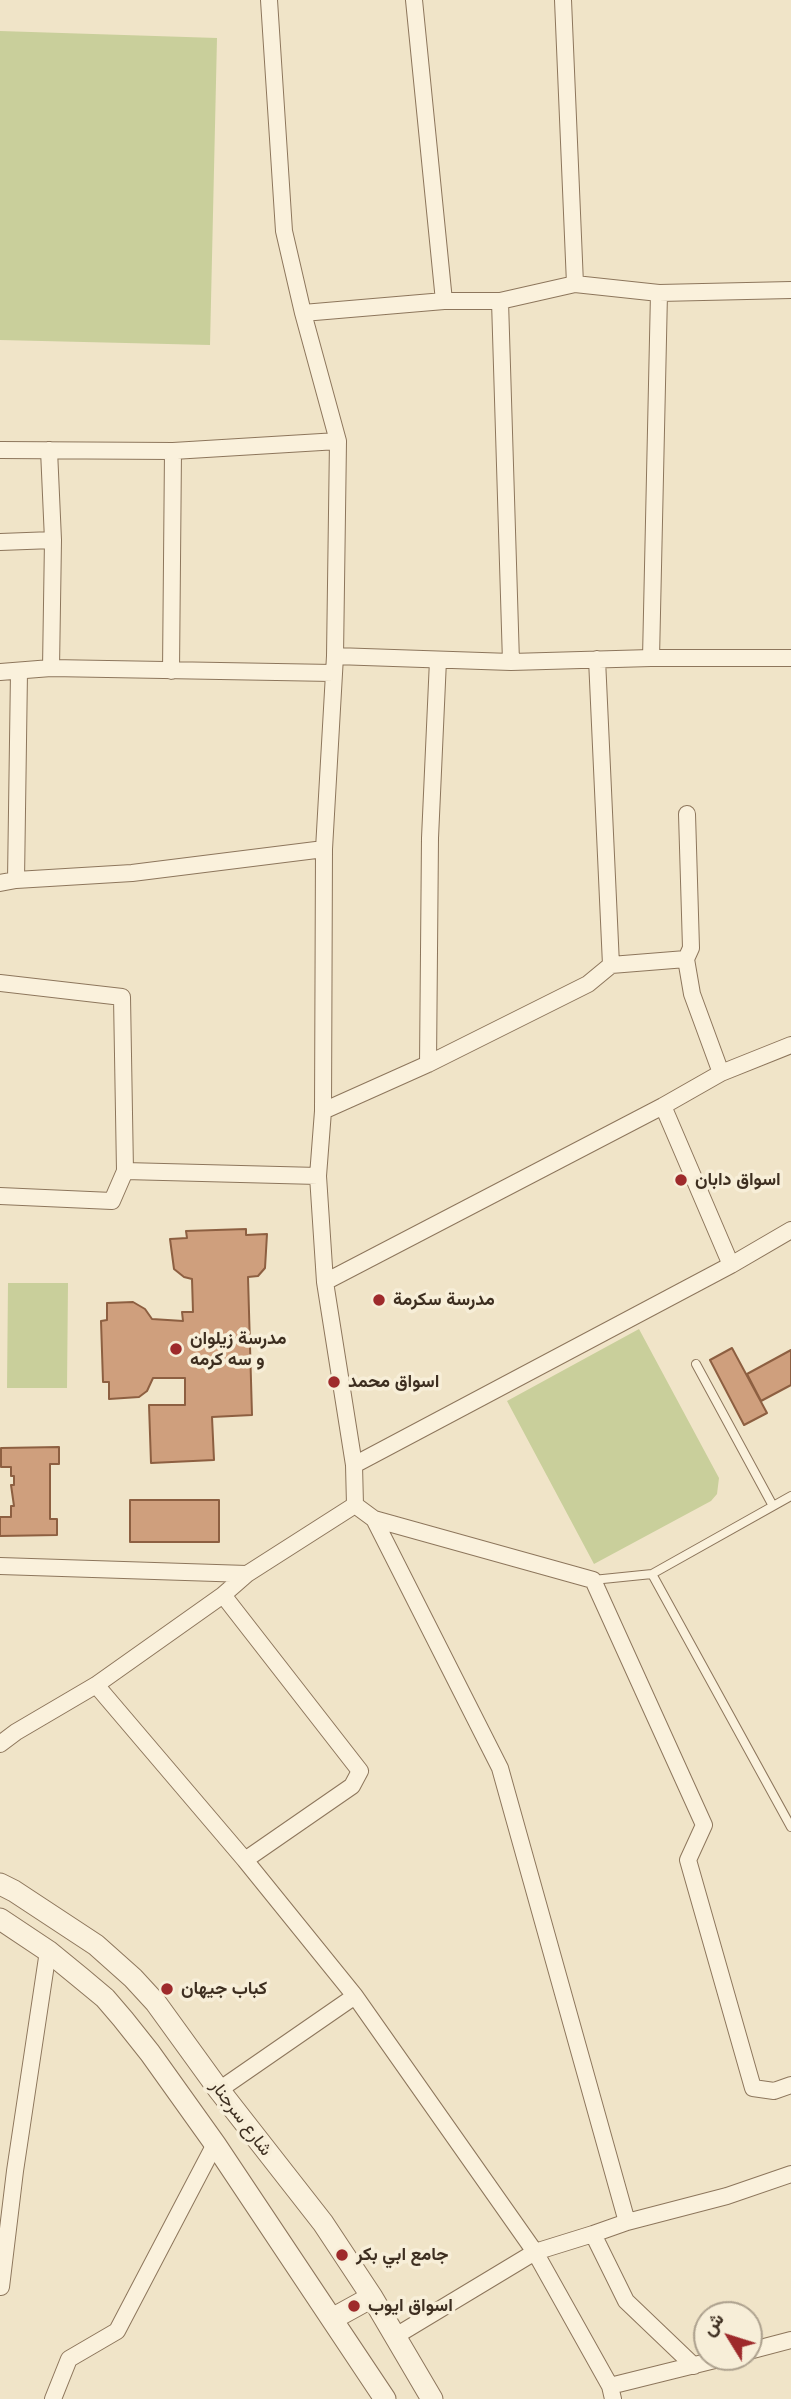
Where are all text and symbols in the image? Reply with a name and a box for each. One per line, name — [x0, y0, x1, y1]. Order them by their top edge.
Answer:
place label: اسواق دابان — [695, 1169, 781, 1191]
marker: اسواق دابان — [673, 1172, 689, 1188]
place label: مدرسة سكرمة — [393, 1289, 495, 1311]
marker: مدرسة سكرمة — [371, 1292, 387, 1308]
place label: مدرسة زيلوان و سه كرمه — [190, 1328, 286, 1370]
marker: مدرسة زيلوان و سه كرمه — [168, 1341, 184, 1357]
place label: اسواق محمد — [348, 1371, 439, 1393]
marker: اسواق محمد — [326, 1374, 342, 1390]
place label: كباب جيهان — [181, 1978, 267, 2000]
marker: كباب جيهان — [159, 1981, 175, 1997]
street label: شارع سرجنار — [205, 2076, 277, 2160]
place label: جامع ابي بكر — [356, 2244, 449, 2266]
marker: جامع ابي بكر — [334, 2247, 350, 2263]
place label: اسواق ايوب — [368, 2295, 453, 2317]
marker: اسواق ايوب — [346, 2298, 362, 2314]
north arrow — [693, 2301, 763, 2371]
text: ش — [697, 2308, 729, 2340]

